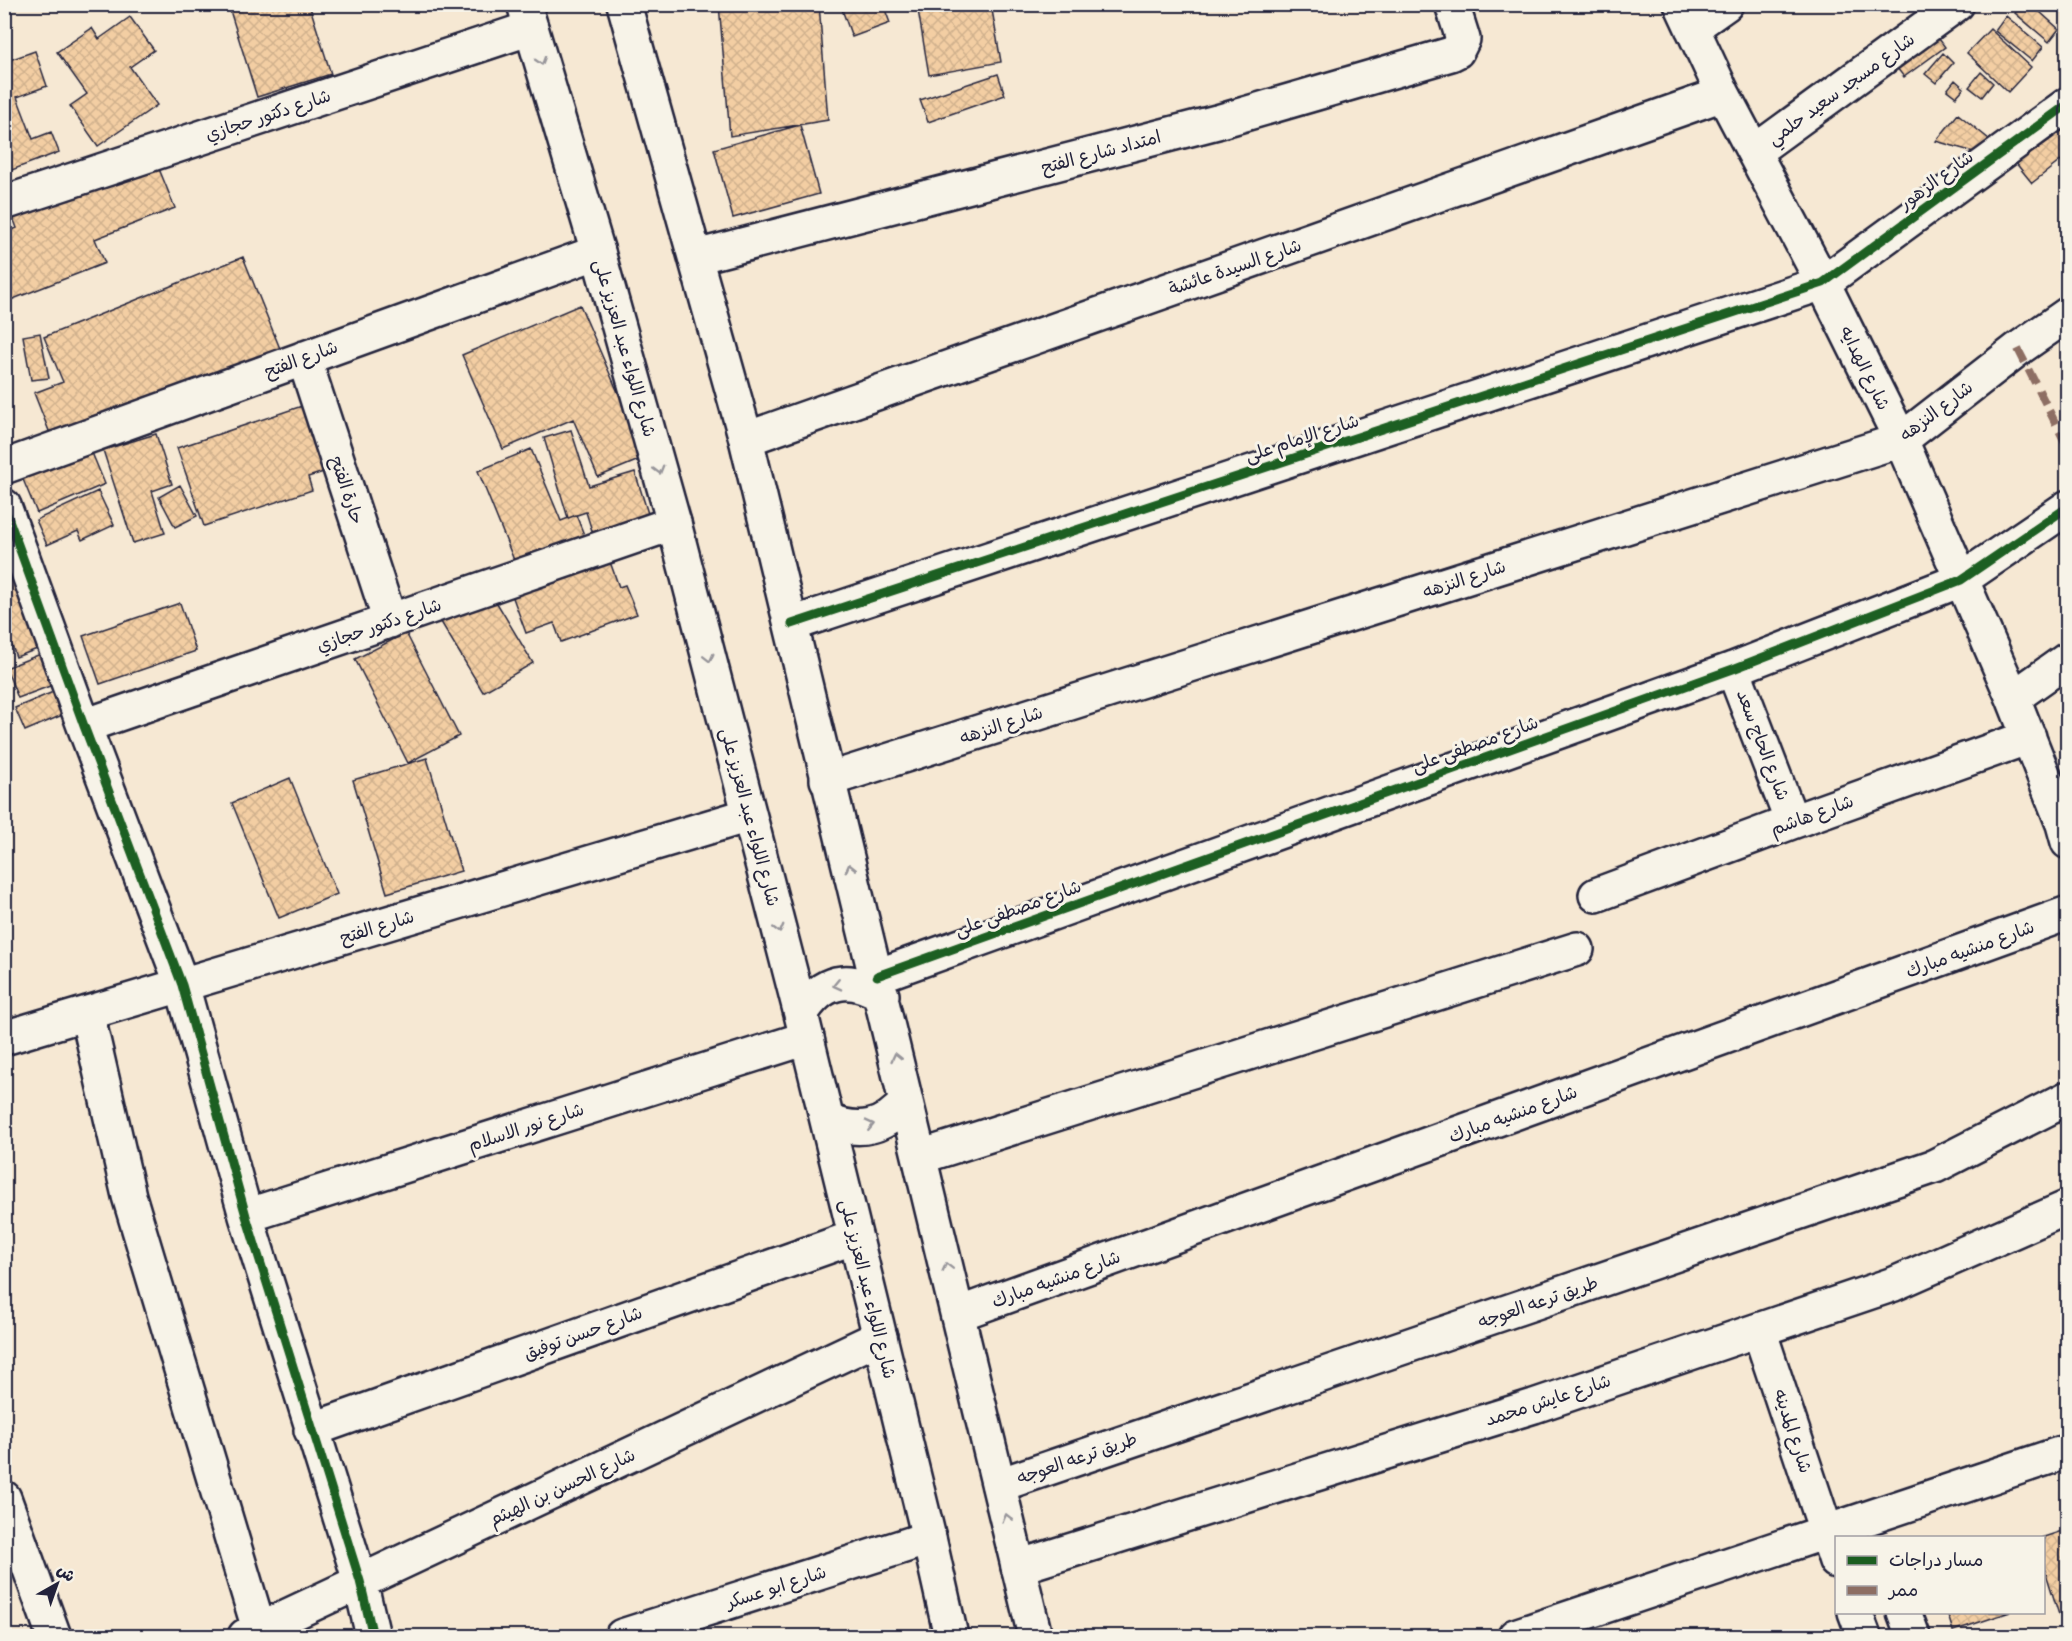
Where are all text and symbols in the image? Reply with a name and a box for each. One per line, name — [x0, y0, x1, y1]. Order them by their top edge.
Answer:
street label: شارع مسجد سعيد حلمي — [1763, 28, 1922, 154]
one-way arrow — [534, 55, 546, 66]
street label: شارع دكتور حجازي — [202, 84, 334, 148]
street label: امتداد شارع الفتح — [1039, 125, 1164, 180]
street label: شارع الزهور — [1893, 145, 1978, 216]
street label: شارع السيدة عائشة — [1166, 234, 1305, 301]
street label: شارع اللواء عبد العزيز على — [588, 256, 661, 440]
street label: شارع الهدايه — [1834, 322, 1895, 414]
street label: شارع الفتح — [261, 336, 341, 383]
street label: شارع النزهه — [1895, 376, 1978, 447]
street label: شارع الإمام على — [1242, 409, 1363, 470]
street label: حارة الفتح — [325, 453, 368, 527]
one-way arrow — [652, 464, 664, 475]
street label: شارع النزهه — [1419, 555, 1509, 604]
street label: شارع دكتور حجازي — [314, 593, 445, 659]
one-way arrow — [701, 653, 714, 663]
street label: شارع الحاج سعد — [1731, 686, 1794, 804]
street label: شارع النزهه — [956, 701, 1046, 750]
street label: شارع مصطفى على — [1409, 711, 1542, 778]
street label: شارع اللواء عبد العزيز على — [715, 725, 784, 909]
street label: شارع هاشم — [1767, 790, 1858, 843]
one-way arrow — [844, 863, 857, 873]
street label: شارع مصطفى على — [952, 875, 1085, 942]
street label: شارع الفتح — [337, 905, 417, 950]
street label: شارع منشيه مبارك — [1903, 916, 2038, 983]
one-way arrow — [771, 923, 784, 933]
one-way arrow — [832, 977, 842, 990]
one-way arrow — [890, 1053, 903, 1063]
street label: شارع منشيه مبارك — [1446, 1081, 1581, 1148]
street label: شارع نور الاسلام — [465, 1098, 588, 1159]
one-way arrow — [865, 1120, 875, 1133]
street label: شارع اللواء عبد العزيز على — [834, 1197, 901, 1381]
street label: شارع منشيه مبارك — [989, 1246, 1124, 1313]
one-way arrow — [941, 1263, 954, 1273]
street label: طريق ترعه العوجه — [1475, 1271, 1601, 1334]
street label: شارع حسن توفيق — [521, 1301, 646, 1366]
street label: شارع عايش محمد — [1482, 1369, 1614, 1432]
street label: شارع المدينه — [1768, 1386, 1817, 1476]
street label: طريق ترعه العوجه — [1014, 1427, 1140, 1490]
street label: شارع الحسن بن الهيثم — [485, 1443, 640, 1533]
one-way arrow — [1001, 1514, 1014, 1524]
legend — [1835, 1536, 2045, 1614]
text: مسار دراجات — [1889, 1549, 1983, 1572]
north arrow — [27, 1554, 87, 1614]
text: ش — [53, 1560, 79, 1587]
street label: شارع ابو عسكر — [721, 1560, 829, 1615]
text: ممر — [1887, 1579, 1918, 1602]

